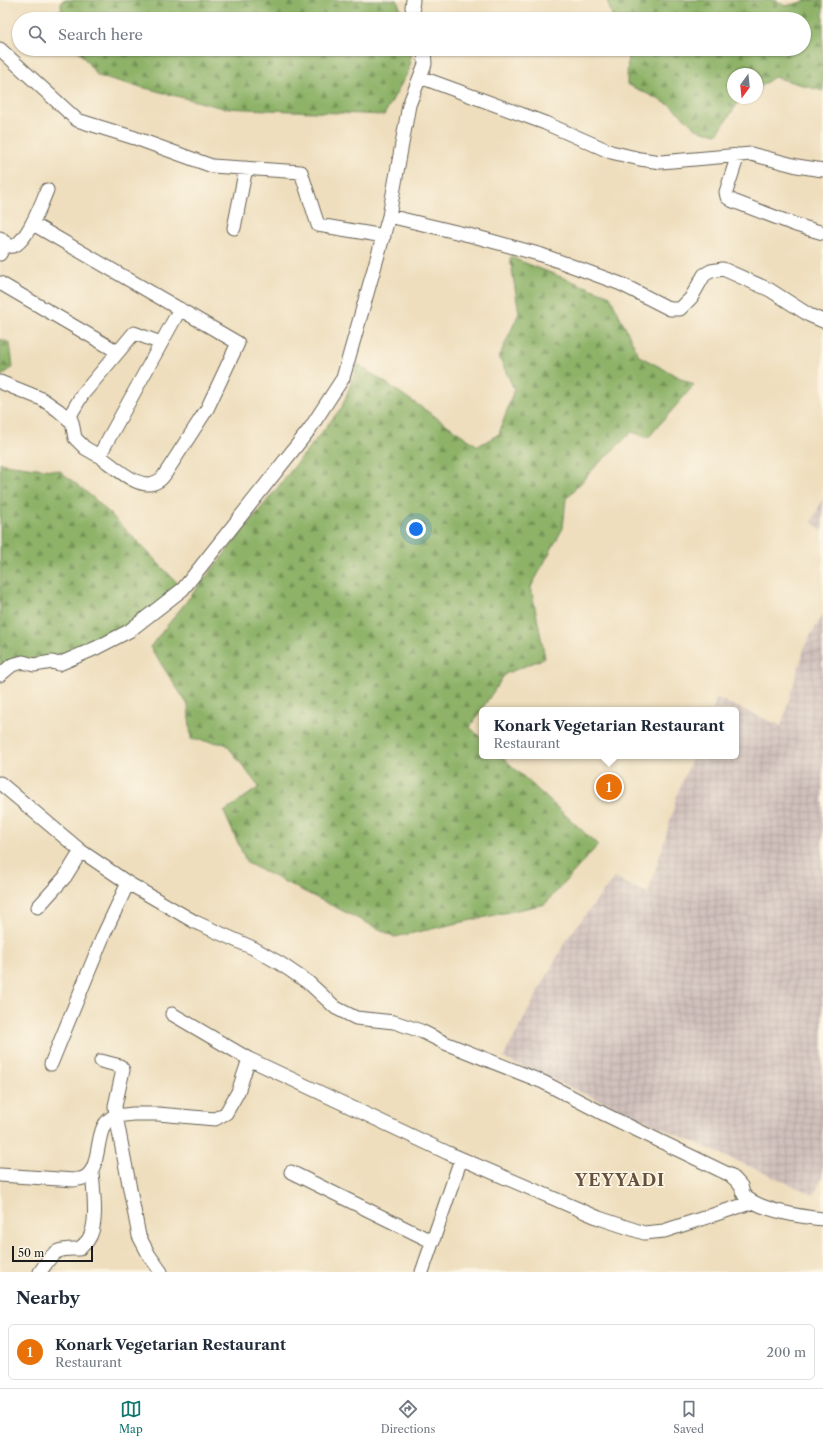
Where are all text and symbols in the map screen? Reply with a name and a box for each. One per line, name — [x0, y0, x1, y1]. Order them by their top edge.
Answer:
search box — [12, 12, 811, 56]
icon: search — [26, 23, 48, 45]
text: Search here — [58, 25, 143, 44]
north arrow — [727, 68, 763, 104]
your location — [406, 519, 426, 539]
popup — [479, 707, 739, 759]
text: Konark Vegetarian Restaurant — [493, 716, 725, 735]
text: Restaurant — [493, 735, 560, 751]
pin: 1 — [596, 772, 622, 802]
district label: YEYYADI — [574, 1170, 665, 1190]
scale bar — [12, 1244, 93, 1263]
text: 50 m — [18, 1246, 44, 1260]
text: Nearby — [16, 1288, 80, 1308]
text: Konark Vegetarian Restaurant — [55, 1335, 286, 1354]
text: 1 — [27, 1344, 33, 1360]
text: 200 m — [766, 1344, 806, 1360]
text: Restaurant — [55, 1354, 122, 1370]
tab: Map — [119, 1398, 143, 1436]
tab: Directions — [381, 1398, 435, 1436]
tab: Saved — [673, 1398, 704, 1436]

